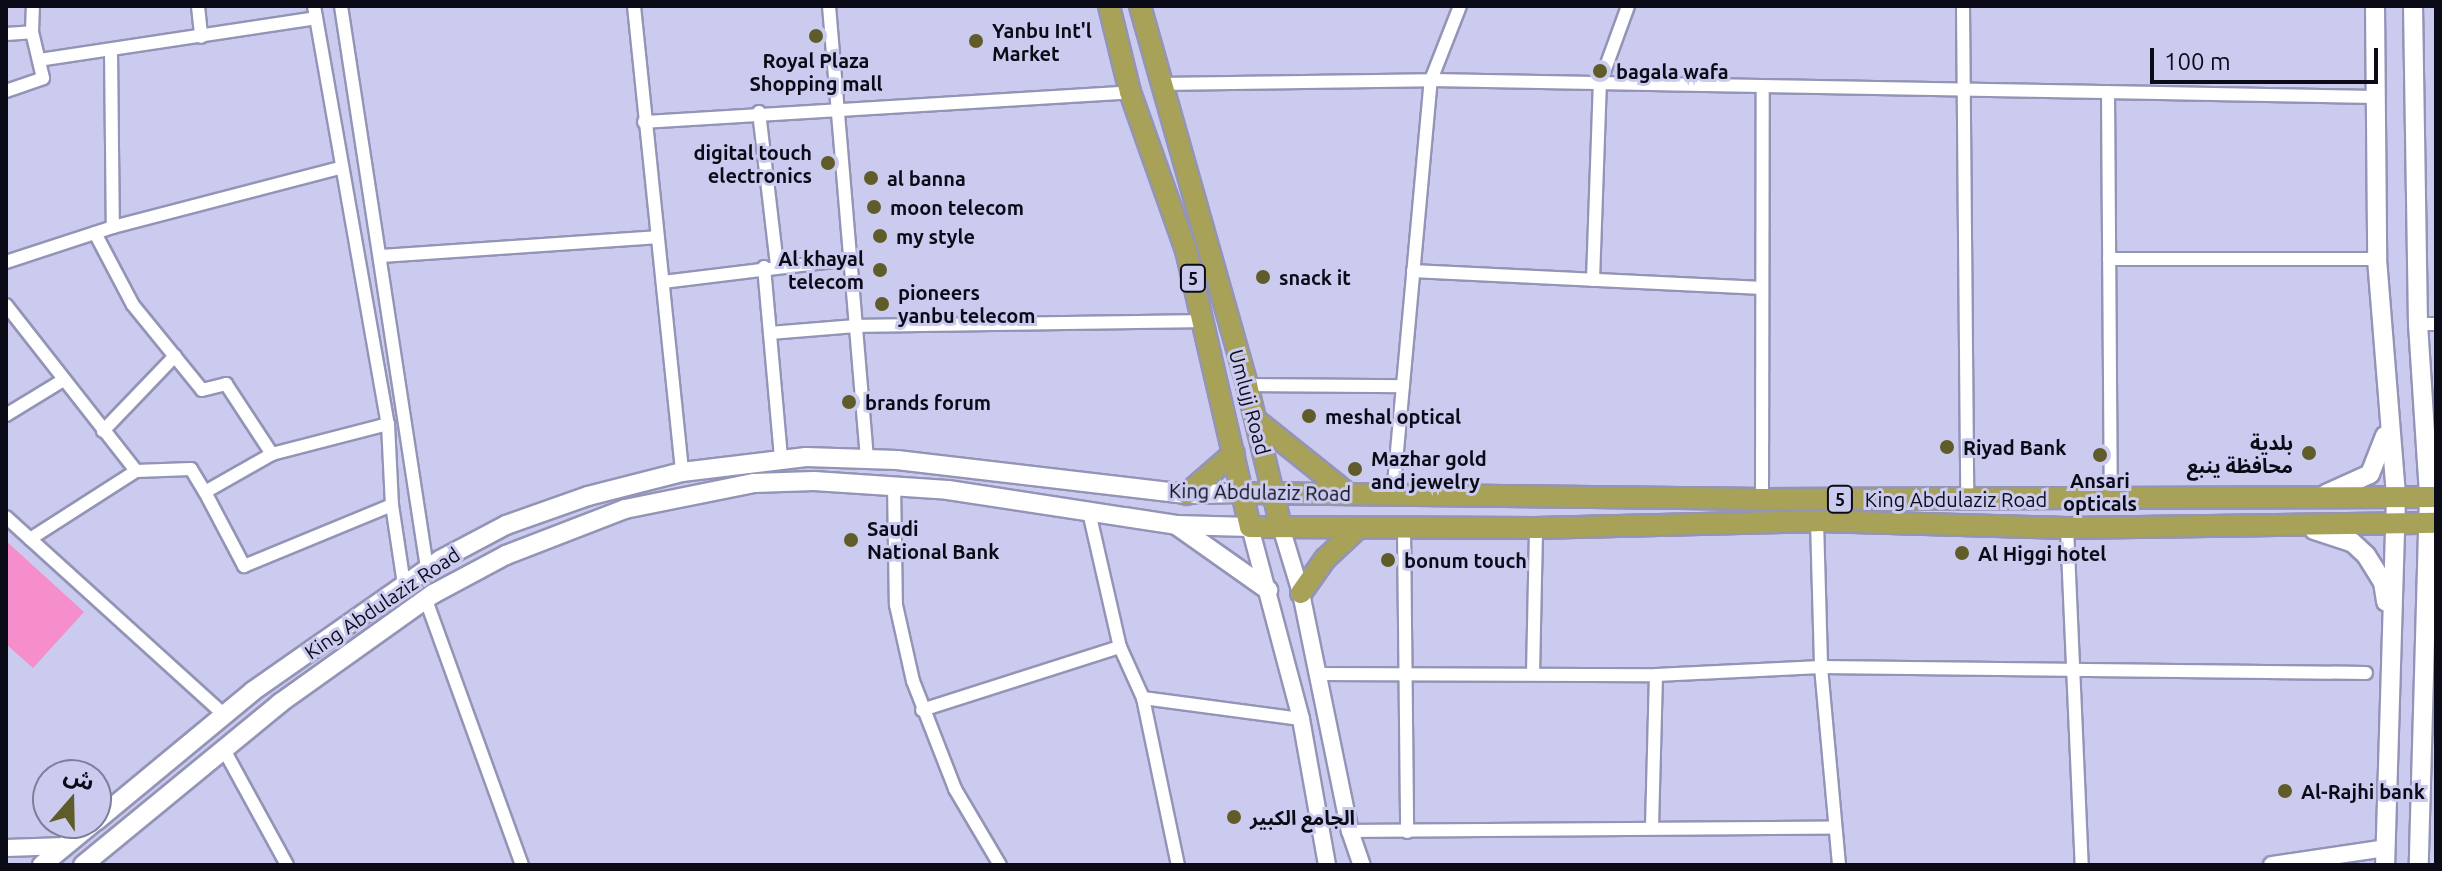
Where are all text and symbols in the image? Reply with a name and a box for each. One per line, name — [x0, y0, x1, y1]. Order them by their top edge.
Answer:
place label: Yanbu Int'l Market — [992, 18, 1092, 65]
marker: Royal Plaza Shopping mall — [807, 27, 825, 45]
marker: Yanbu Int'l Market — [967, 32, 985, 50]
scale bar — [2154, 32, 2382, 82]
place label: Royal Plaza Shopping mall — [749, 48, 883, 95]
text: 100 m — [2164, 48, 2231, 75]
place label: bagala wafa — [1616, 59, 1729, 83]
marker: bagala wafa — [1591, 62, 1609, 80]
place label: digital touch electronics — [694, 140, 812, 187]
marker: digital touch electronics — [819, 154, 837, 172]
place label: al banna — [887, 166, 966, 190]
marker: al banna — [862, 169, 880, 187]
place label: moon telecom — [890, 195, 1024, 219]
marker: moon telecom — [865, 198, 883, 216]
place label: my style — [896, 224, 975, 248]
marker: my style — [871, 227, 889, 245]
place label: Al khayal telecom — [778, 246, 864, 293]
marker: Al khayal telecom — [871, 261, 889, 279]
road number: 5 — [1179, 264, 1207, 292]
place label: snack it — [1279, 265, 1351, 289]
marker: snack it — [1254, 268, 1272, 286]
place label: pioneers yanbu telecom — [898, 280, 1036, 327]
marker: pioneers yanbu telecom — [873, 295, 891, 313]
street label: Umlujj Road — [1224, 347, 1276, 457]
place label: brands forum — [865, 390, 991, 414]
marker: brands forum — [840, 393, 858, 411]
place label: meshal optical — [1325, 404, 1461, 428]
marker: meshal optical — [1300, 407, 1318, 425]
place label: بلدية محافظة ينبع — [2187, 430, 2293, 477]
place label: Riyad Bank — [1963, 435, 2067, 459]
marker: Riyad Bank — [1938, 438, 1956, 456]
marker: بلدية محافظة ينبع — [2300, 444, 2318, 462]
place label: Mazhar gold and jewelry — [1371, 446, 1487, 493]
marker: Ansari opticals — [2091, 446, 2109, 464]
marker: Mazhar gold and jewelry — [1346, 460, 1364, 478]
place label: Ansari opticals — [2063, 468, 2137, 515]
street label: King Abdulaziz Road — [1169, 478, 1351, 506]
road number: 5 — [1826, 485, 1854, 513]
street label: King Abdulaziz Road — [1865, 487, 2047, 511]
place label: Saudi National Bank — [867, 516, 999, 563]
marker: Saudi National Bank — [842, 531, 860, 549]
place label: Al Higgi hotel — [1978, 541, 2106, 565]
street label: King Abdulaziz Road — [300, 542, 464, 664]
marker: Al Higgi hotel — [1953, 544, 1971, 562]
place label: bonum touch — [1404, 548, 1527, 572]
marker: bonum touch — [1379, 551, 1397, 569]
north arrow — [32, 759, 112, 839]
text: ش — [61, 761, 98, 795]
place label: Al-Rajhi bank — [2301, 779, 2425, 803]
marker: Al-Rajhi bank — [2276, 782, 2294, 800]
place label: الجامع الكبير — [1250, 805, 1355, 829]
marker: الجامع الكبير — [1225, 808, 1243, 826]

